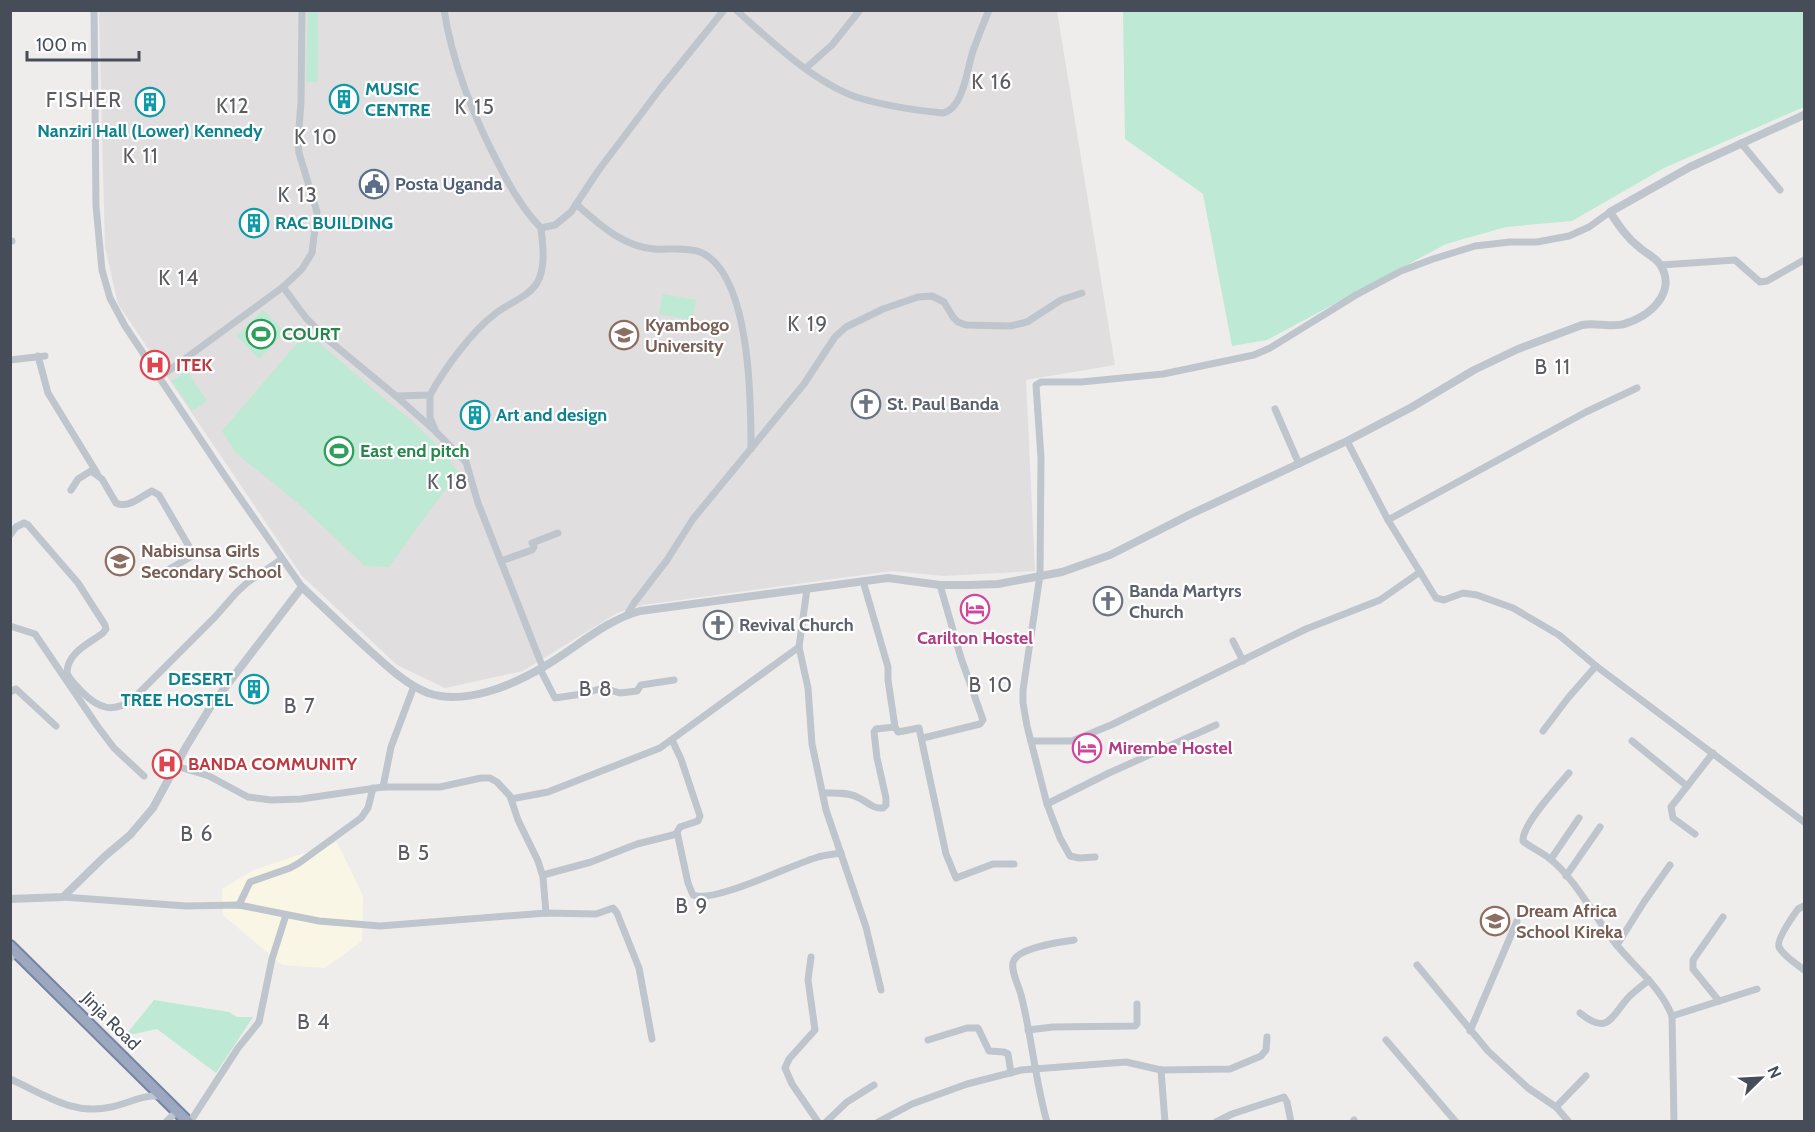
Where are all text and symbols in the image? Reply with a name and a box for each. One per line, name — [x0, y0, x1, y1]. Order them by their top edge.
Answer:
scale bar — [27, 24, 140, 62]
text: 100 m — [36, 34, 87, 56]
district label: K 16 — [971, 69, 1013, 94]
place label: MUSIC CENTRE — [365, 78, 430, 121]
building icon: MUSIC CENTRE — [328, 83, 360, 115]
building icon: Nanziri Hall (Lower) Kennedy — [134, 86, 166, 118]
district label: FISHER — [46, 87, 122, 112]
district label: K12 — [216, 93, 250, 118]
district label: K 15 — [455, 94, 495, 119]
place label: Nanziri Hall (Lower) Kennedy — [37, 120, 263, 142]
district label: K 10 — [294, 124, 338, 149]
district label: K 11 — [123, 143, 159, 168]
public building icon: Posta Uganda — [358, 168, 390, 200]
place label: Posta Uganda — [395, 173, 502, 195]
district label: K 13 — [278, 182, 318, 207]
building icon: RAC BUILDING — [238, 207, 270, 239]
place label: RAC BUILDING — [275, 212, 393, 234]
district label: K 14 — [158, 265, 200, 290]
district label: K 19 — [787, 311, 829, 336]
place label: Kyambogo University — [645, 314, 729, 357]
sports icon: COURT — [245, 318, 277, 350]
school or university icon: Kyambogo University — [608, 319, 640, 351]
place label: COURT — [282, 323, 341, 345]
hospital icon: ITEK — [139, 349, 171, 381]
place label: ITEK — [176, 354, 213, 376]
district label: B 11 — [1535, 354, 1571, 379]
church icon: St. Paul Banda — [850, 388, 882, 420]
place label: St. Paul Banda — [887, 393, 999, 415]
building icon: Art and design — [459, 399, 491, 431]
place label: Art and design — [496, 404, 607, 426]
sports icon: East end pitch — [323, 435, 355, 467]
place label: East end pitch — [360, 440, 470, 462]
district label: K 18 — [427, 469, 469, 494]
place label: Nabisunsa Girls Secondary School — [141, 540, 282, 583]
school or university icon: Nabisunsa Girls Secondary School — [104, 545, 136, 577]
place label: Banda Martyrs Church — [1129, 580, 1242, 623]
church icon: Banda Martyrs Church — [1092, 585, 1124, 617]
hotel icon: Carilton Hostel — [959, 593, 991, 625]
church icon: Revival Church — [702, 609, 734, 641]
place label: Revival Church — [739, 614, 854, 636]
place label: Carilton Hostel — [917, 627, 1033, 649]
place label: DESERT TREE HOSTEL — [121, 668, 233, 711]
district label: B 10 — [969, 672, 1013, 697]
building icon: DESERT TREE HOSTEL — [238, 673, 270, 705]
district label: B 8 — [579, 676, 613, 701]
district label: B 7 — [284, 693, 316, 718]
hotel icon: Mirembe Hostel — [1071, 732, 1103, 764]
place label: Mirembe Hostel — [1108, 737, 1233, 759]
hospital icon: BANDA COMMUNITY — [151, 748, 183, 780]
place label: BANDA COMMUNITY — [188, 753, 358, 775]
district label: B 6 — [180, 821, 214, 846]
district label: B 5 — [397, 840, 431, 865]
district label: B 9 — [675, 893, 709, 918]
place label: Dream Africa School Kireka — [1516, 900, 1623, 943]
school or university icon: Dream Africa School Kireka — [1479, 905, 1511, 937]
street label: Jinja Road — [76, 986, 145, 1055]
district label: B 4 — [297, 1009, 331, 1034]
north arrow — [1731, 1048, 1791, 1108]
text: N — [1763, 1063, 1785, 1081]

